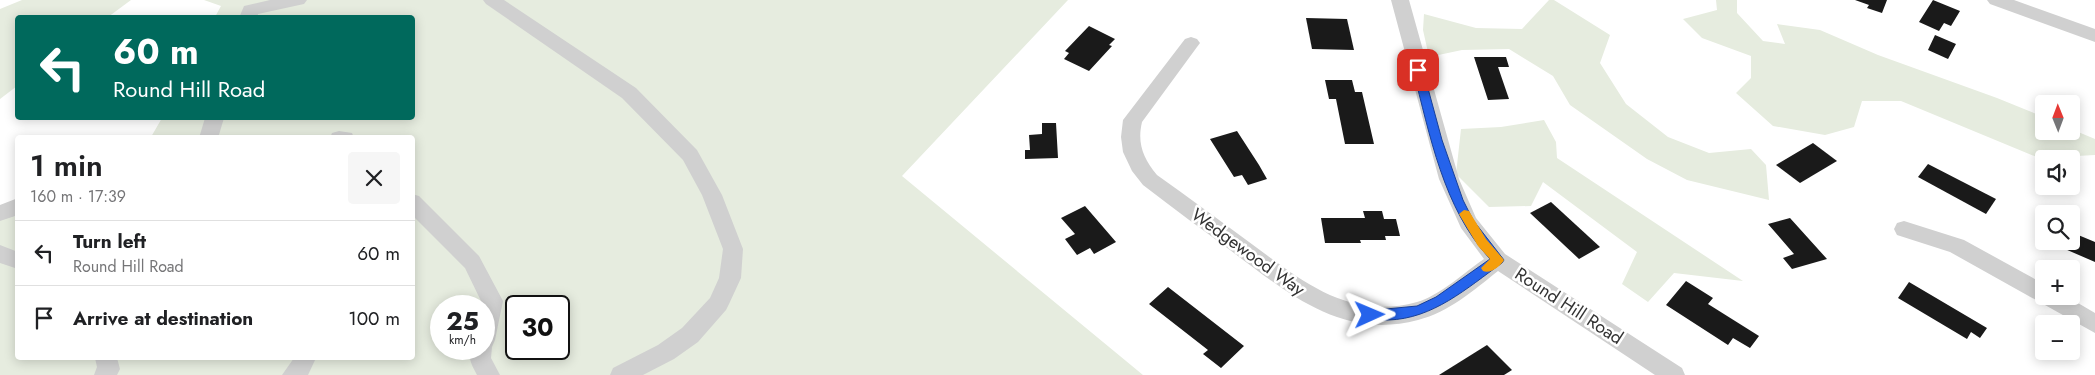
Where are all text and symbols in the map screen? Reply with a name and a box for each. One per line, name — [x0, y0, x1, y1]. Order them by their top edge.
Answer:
text: 60 m — [113, 27, 199, 77]
icon: left — [30, 35, 95, 100]
pin — [1397, 49, 1439, 91]
icon: arrive — [1404, 56, 1432, 84]
text: Round Hill Road — [113, 73, 265, 105]
north arrow — [2035, 95, 2080, 140]
map controls — [2035, 95, 2080, 360]
text: 1 min — [30, 144, 103, 187]
button: sound — [2035, 150, 2080, 195]
button: close — [348, 152, 400, 204]
text: 160 m · 17:39 — [30, 185, 126, 208]
street label: Wedgewood Way — [1186, 202, 1310, 302]
button: search — [2035, 205, 2080, 250]
text: Turn left — [73, 228, 146, 255]
icon: left — [30, 239, 58, 267]
text: 60 m — [357, 240, 400, 267]
text: Round Hill Road — [73, 255, 184, 278]
button: + — [2035, 260, 2080, 305]
street label: Round Hill Road — [1510, 261, 1628, 351]
position arrow — [1343, 288, 1395, 340]
speed limit sign: 30 — [505, 295, 570, 360]
text: 25 — [446, 303, 479, 339]
icon: arrive — [30, 304, 58, 332]
text: Arrive at destination — [73, 305, 253, 332]
text: 100 m — [348, 305, 400, 332]
button: − — [2035, 315, 2080, 360]
text: km/h — [449, 331, 476, 349]

